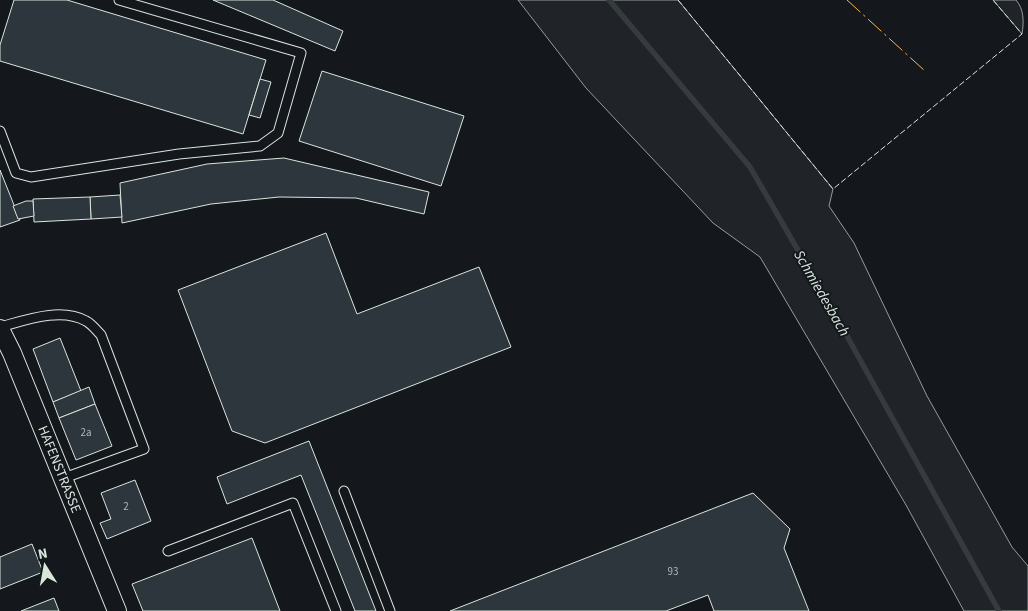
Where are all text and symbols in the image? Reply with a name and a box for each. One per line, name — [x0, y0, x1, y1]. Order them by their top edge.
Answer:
water label: Schmiedesbach — [788, 246, 855, 340]
street label: HAFENSTRASSE — [32, 423, 86, 516]
house number: 2a — [80, 425, 92, 440]
house number: 2 — [123, 499, 129, 514]
north arrow — [20, 541, 70, 591]
text: N — [36, 544, 49, 565]
house number: 93 — [668, 564, 678, 579]

